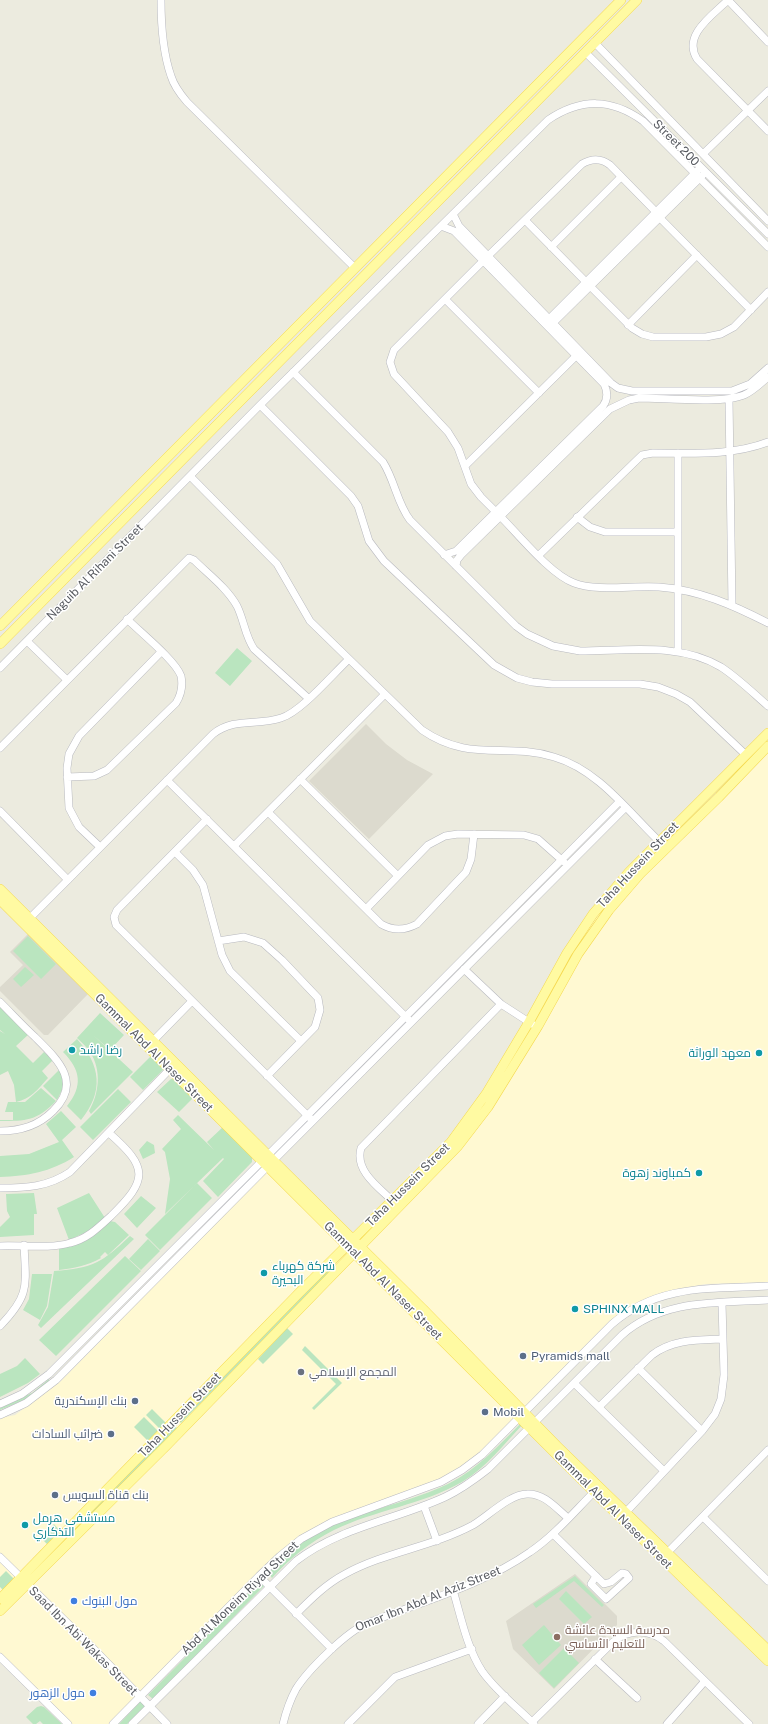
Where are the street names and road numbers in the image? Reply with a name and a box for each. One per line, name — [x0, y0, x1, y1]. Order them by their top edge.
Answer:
street label: Street 200 — [650, 117, 702, 169]
street label: Naguib Al Rihani Street — [44, 521, 146, 623]
street label: Taha Hussein Street — [594, 819, 682, 911]
street label: Gammal Abd Al Naser Street — [92, 991, 216, 1115]
street label: Taha Hussein Street — [363, 1140, 453, 1230]
street label: Gammal Abd Al Naser Street — [321, 1219, 445, 1343]
street label: Taha Hussein Street — [136, 1370, 224, 1460]
street label: Gammal Abd Al Naser Street — [551, 1448, 675, 1572]
street label: Abd Al Moneim Riyad Street — [178, 1538, 302, 1658]
street label: Omar Ibn Abd Al Aziz Street — [353, 1563, 503, 1635]
street label: Saad Ibn Abi Wakas Street — [26, 1584, 140, 1698]

